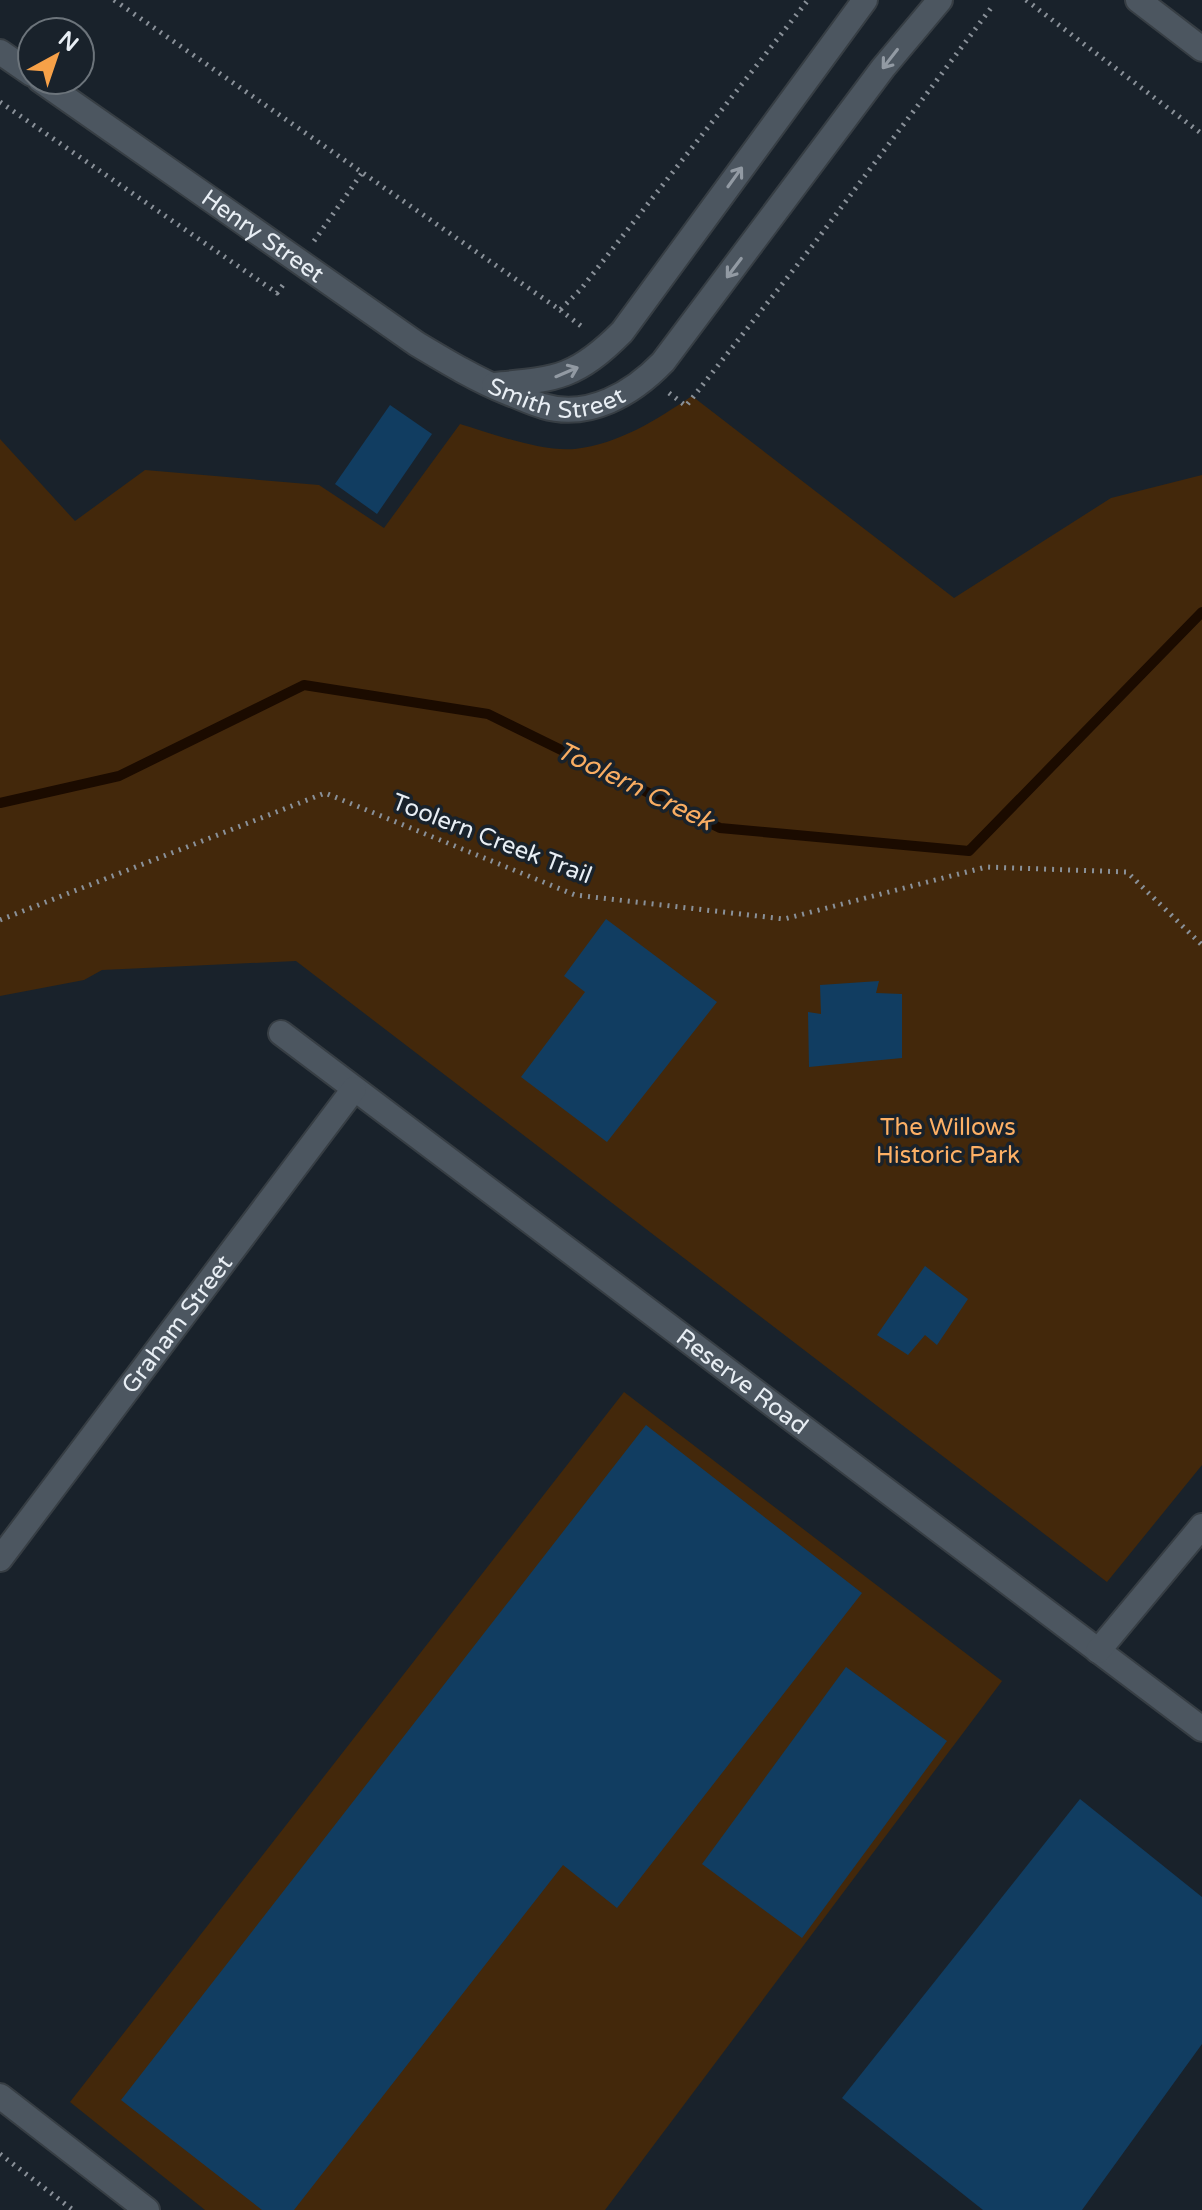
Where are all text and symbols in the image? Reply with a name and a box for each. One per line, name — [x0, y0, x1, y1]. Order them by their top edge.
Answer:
north arrow — [16, 16, 96, 96]
text: N — [53, 26, 83, 57]
one-way arrow — [881, 48, 898, 69]
one-way arrow — [726, 167, 743, 189]
street label: Henry Street — [196, 183, 330, 289]
one-way arrow — [726, 256, 742, 278]
one-way arrow — [555, 364, 579, 379]
street label: Smith Street — [484, 371, 630, 425]
water label: Toolern Creek — [552, 735, 720, 838]
street label: Toolern Creek Trail — [388, 788, 596, 890]
park label: The Willows Historic Park — [876, 1113, 1020, 1170]
street label: Graham Street — [115, 1249, 238, 1399]
street label: Reserve Road — [670, 1322, 814, 1441]

